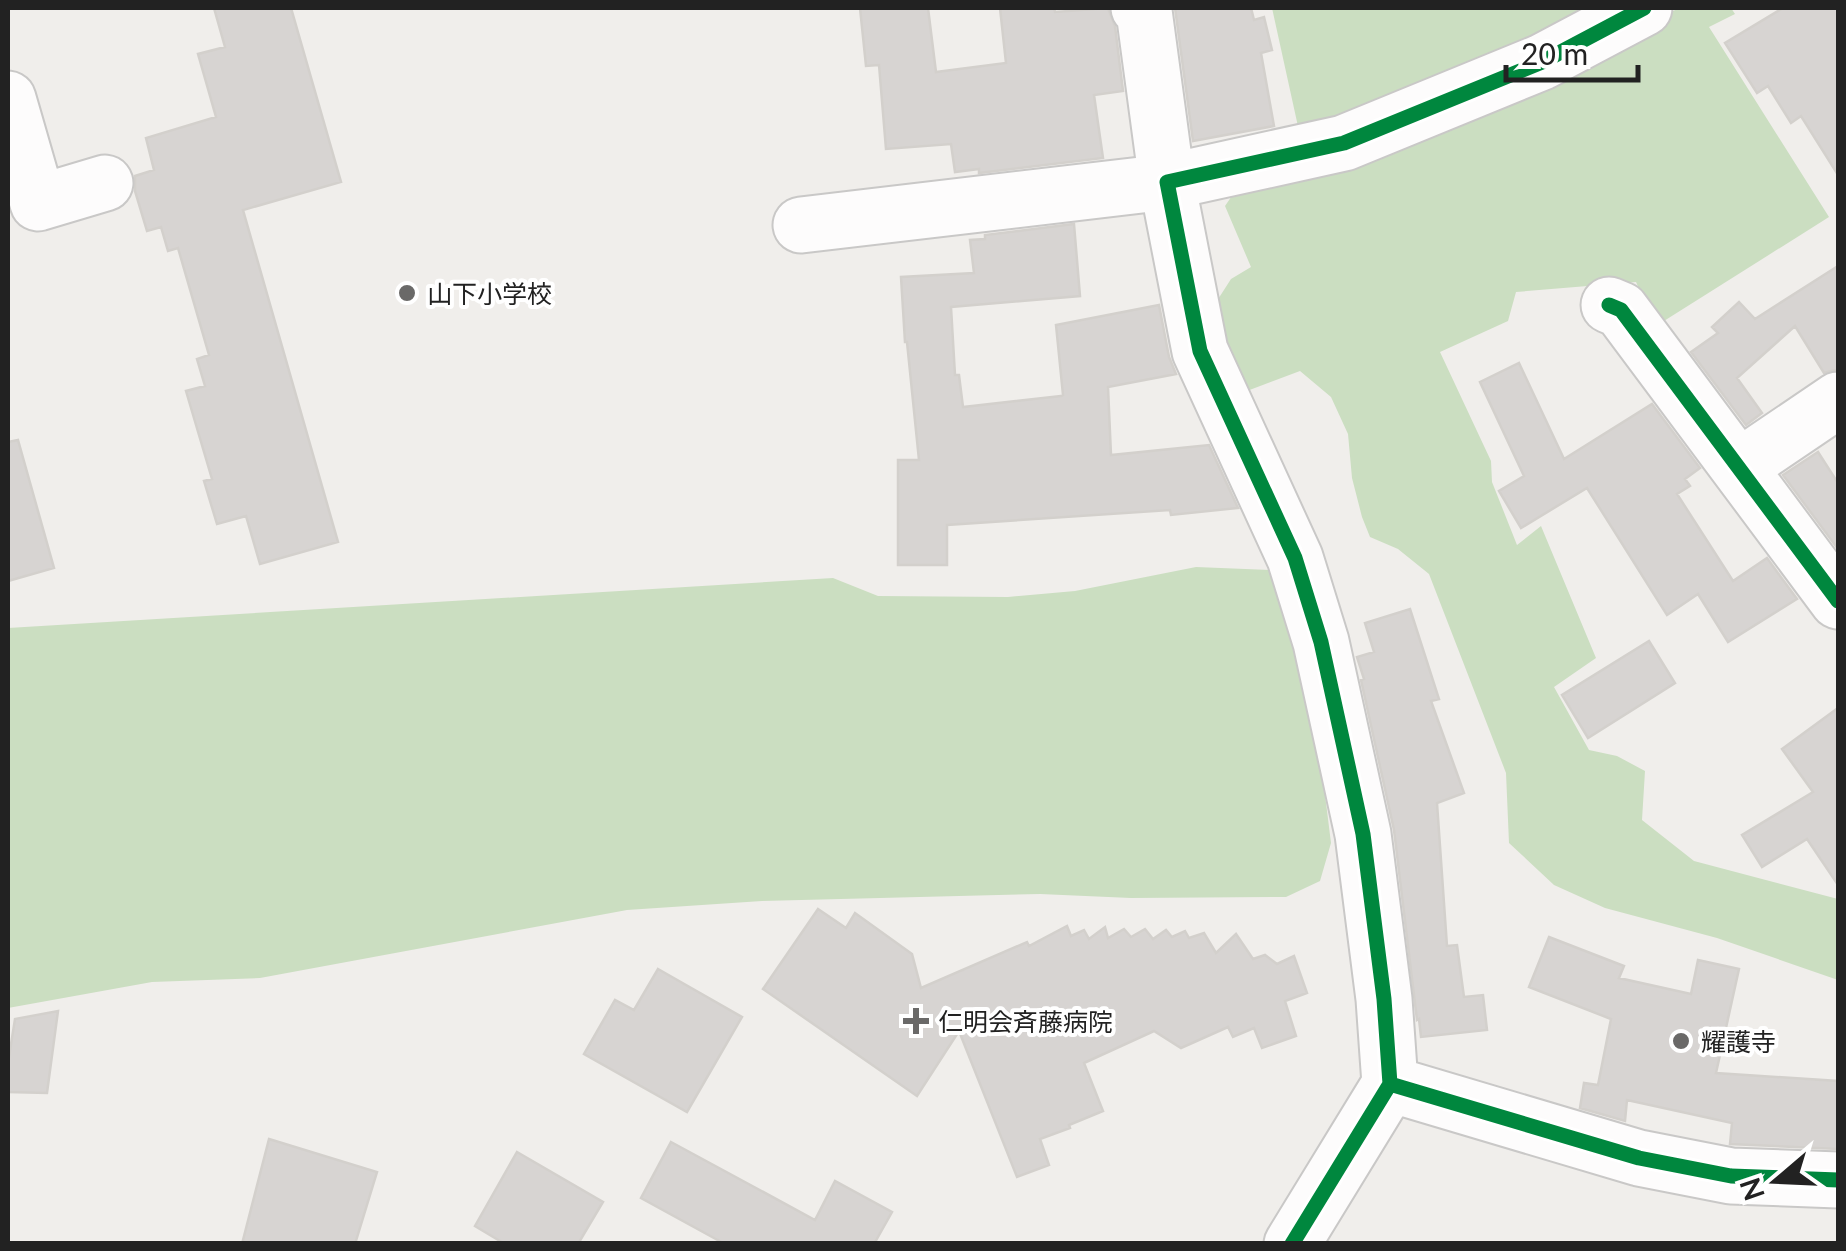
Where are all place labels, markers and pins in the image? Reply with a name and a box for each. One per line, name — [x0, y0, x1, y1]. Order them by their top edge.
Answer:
place label: 山下小学校 — [427, 278, 552, 308]
marker: 山下小学校 — [396, 282, 418, 304]
place label: 仁明会斉藤病院 — [938, 1006, 1113, 1036]
marker: 仁明会斉藤病院 — [903, 1008, 929, 1034]
place label: 耀護寺 — [1701, 1026, 1776, 1056]
marker: 耀護寺 — [1670, 1030, 1692, 1052]

